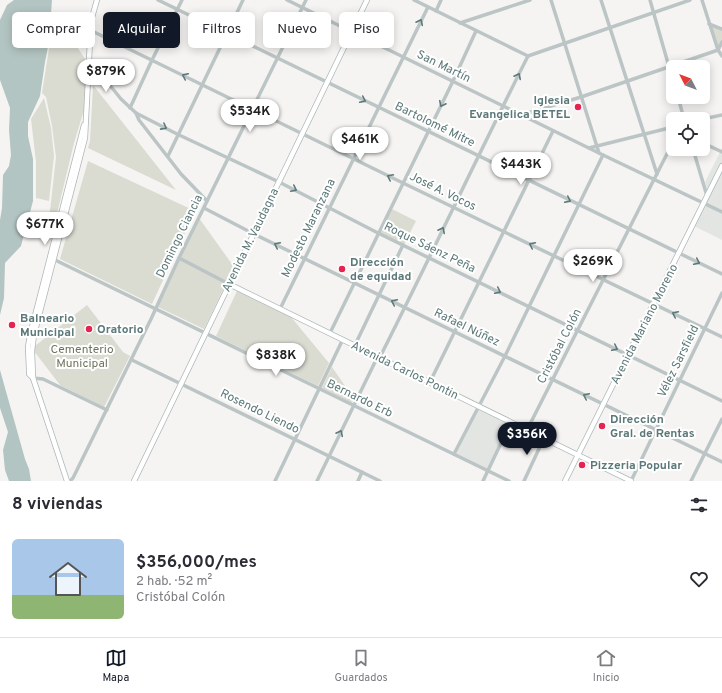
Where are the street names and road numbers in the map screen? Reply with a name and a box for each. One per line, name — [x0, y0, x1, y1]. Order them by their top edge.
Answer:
street label: San Martín — [414, 47, 473, 87]
street label: Bartolomé Mitre — [392, 99, 477, 151]
street label: José A. Vocos — [406, 169, 479, 215]
street label: Modesto Maranzana — [278, 176, 340, 281]
street label: Avenida M. Vaudagna — [219, 186, 283, 295]
street label: Domingo Ciancia — [153, 192, 207, 281]
street label: Roque Sáenz Peña — [381, 219, 478, 277]
street label: Avenida Mariano Moreno — [608, 261, 682, 387]
street label: Rafael Núñez — [431, 305, 502, 351]
street label: Cristóbal Colón — [534, 306, 586, 387]
street label: Vélez Sarsfield — [654, 323, 703, 400]
street label: Avenida Carlos Pontin — [348, 338, 461, 404]
street label: Bernardo Erb — [324, 376, 395, 422]
street label: Rosendo Liendo — [217, 386, 302, 438]

